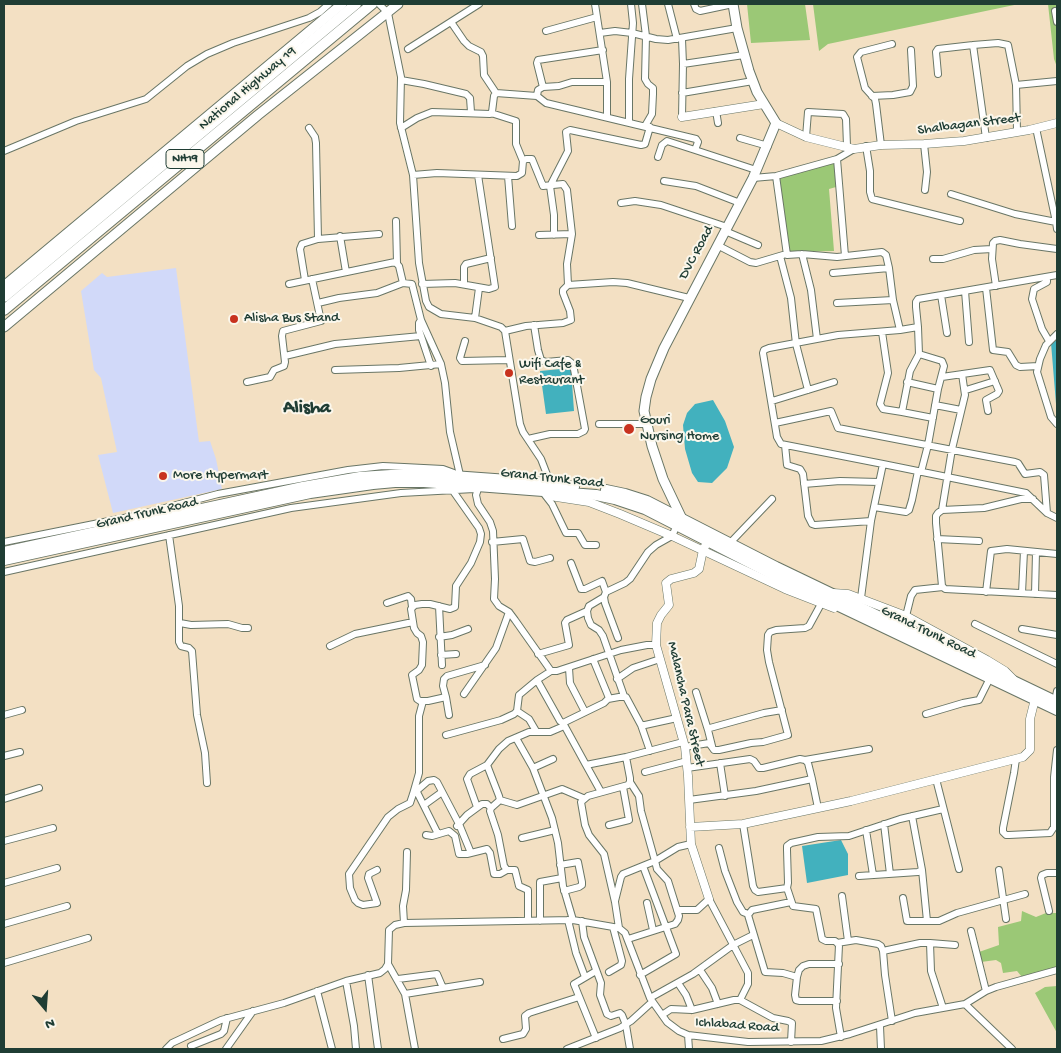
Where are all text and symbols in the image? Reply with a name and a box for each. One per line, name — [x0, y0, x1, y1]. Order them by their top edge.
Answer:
street label: National Highway 19 — [196, 43, 300, 135]
street label: Shalbagan Street — [917, 110, 1021, 140]
road number: NH19 — [166, 150, 204, 168]
street label: DVC Road — [676, 223, 718, 283]
place label: Alisha Bus Stand — [244, 311, 339, 327]
marker: Alisha Bus Stand — [228, 313, 240, 325]
place label: Wifi Cafe & Restaurant — [519, 357, 584, 390]
marker: Wifi Cafe & Restaurant — [503, 367, 515, 379]
district label: Alisha — [283, 398, 331, 420]
place label: Gouri Nursing Home — [640, 413, 719, 446]
marker: Gouri Nursing Home — [622, 422, 636, 436]
street label: Grand Trunk Road — [500, 465, 604, 493]
place label: More Hypermart — [173, 468, 268, 484]
marker: More Hypermart — [157, 470, 169, 482]
street label: Grand Trunk Road — [95, 494, 199, 534]
street label: Grand Trunk Road — [878, 603, 978, 663]
street label: Malancha Para Street — [663, 640, 707, 768]
north arrow — [20, 983, 70, 1033]
text: N — [43, 1013, 57, 1032]
street label: Ichlabad Road — [695, 1015, 779, 1037]

